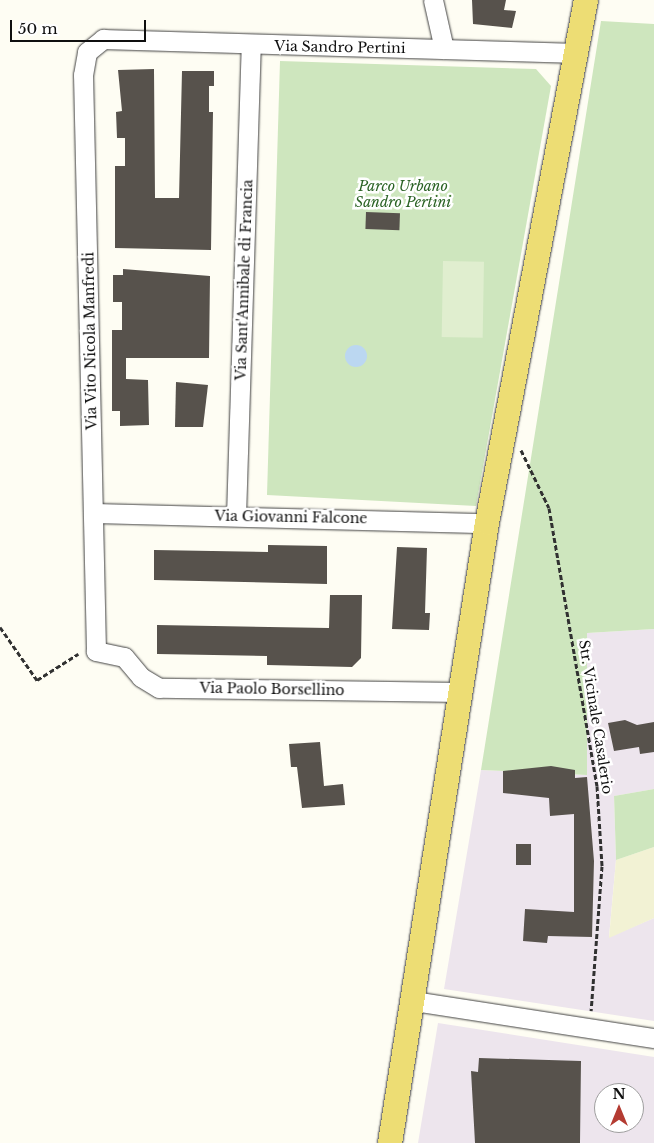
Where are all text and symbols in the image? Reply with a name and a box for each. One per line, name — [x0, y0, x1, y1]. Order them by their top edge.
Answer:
scale bar — [12, 10, 149, 42]
text: 50 m — [18, 19, 58, 38]
street label: Via Sandro Pertini — [274, 37, 406, 57]
park label: Parco Urbano Sandro Pertini — [355, 178, 451, 210]
street label: Via Sant'Annibale di Francia — [232, 179, 256, 381]
street label: Via Vito Nicola Manfredi — [80, 251, 100, 431]
street label: Via Giovanni Falcone — [214, 507, 368, 527]
street label: Str. Vicinale Casalerio — [575, 639, 617, 795]
street label: Via Paolo Borsellino — [199, 679, 345, 699]
north arrow — [594, 1083, 644, 1133]
text: N — [612, 1085, 626, 1103]

